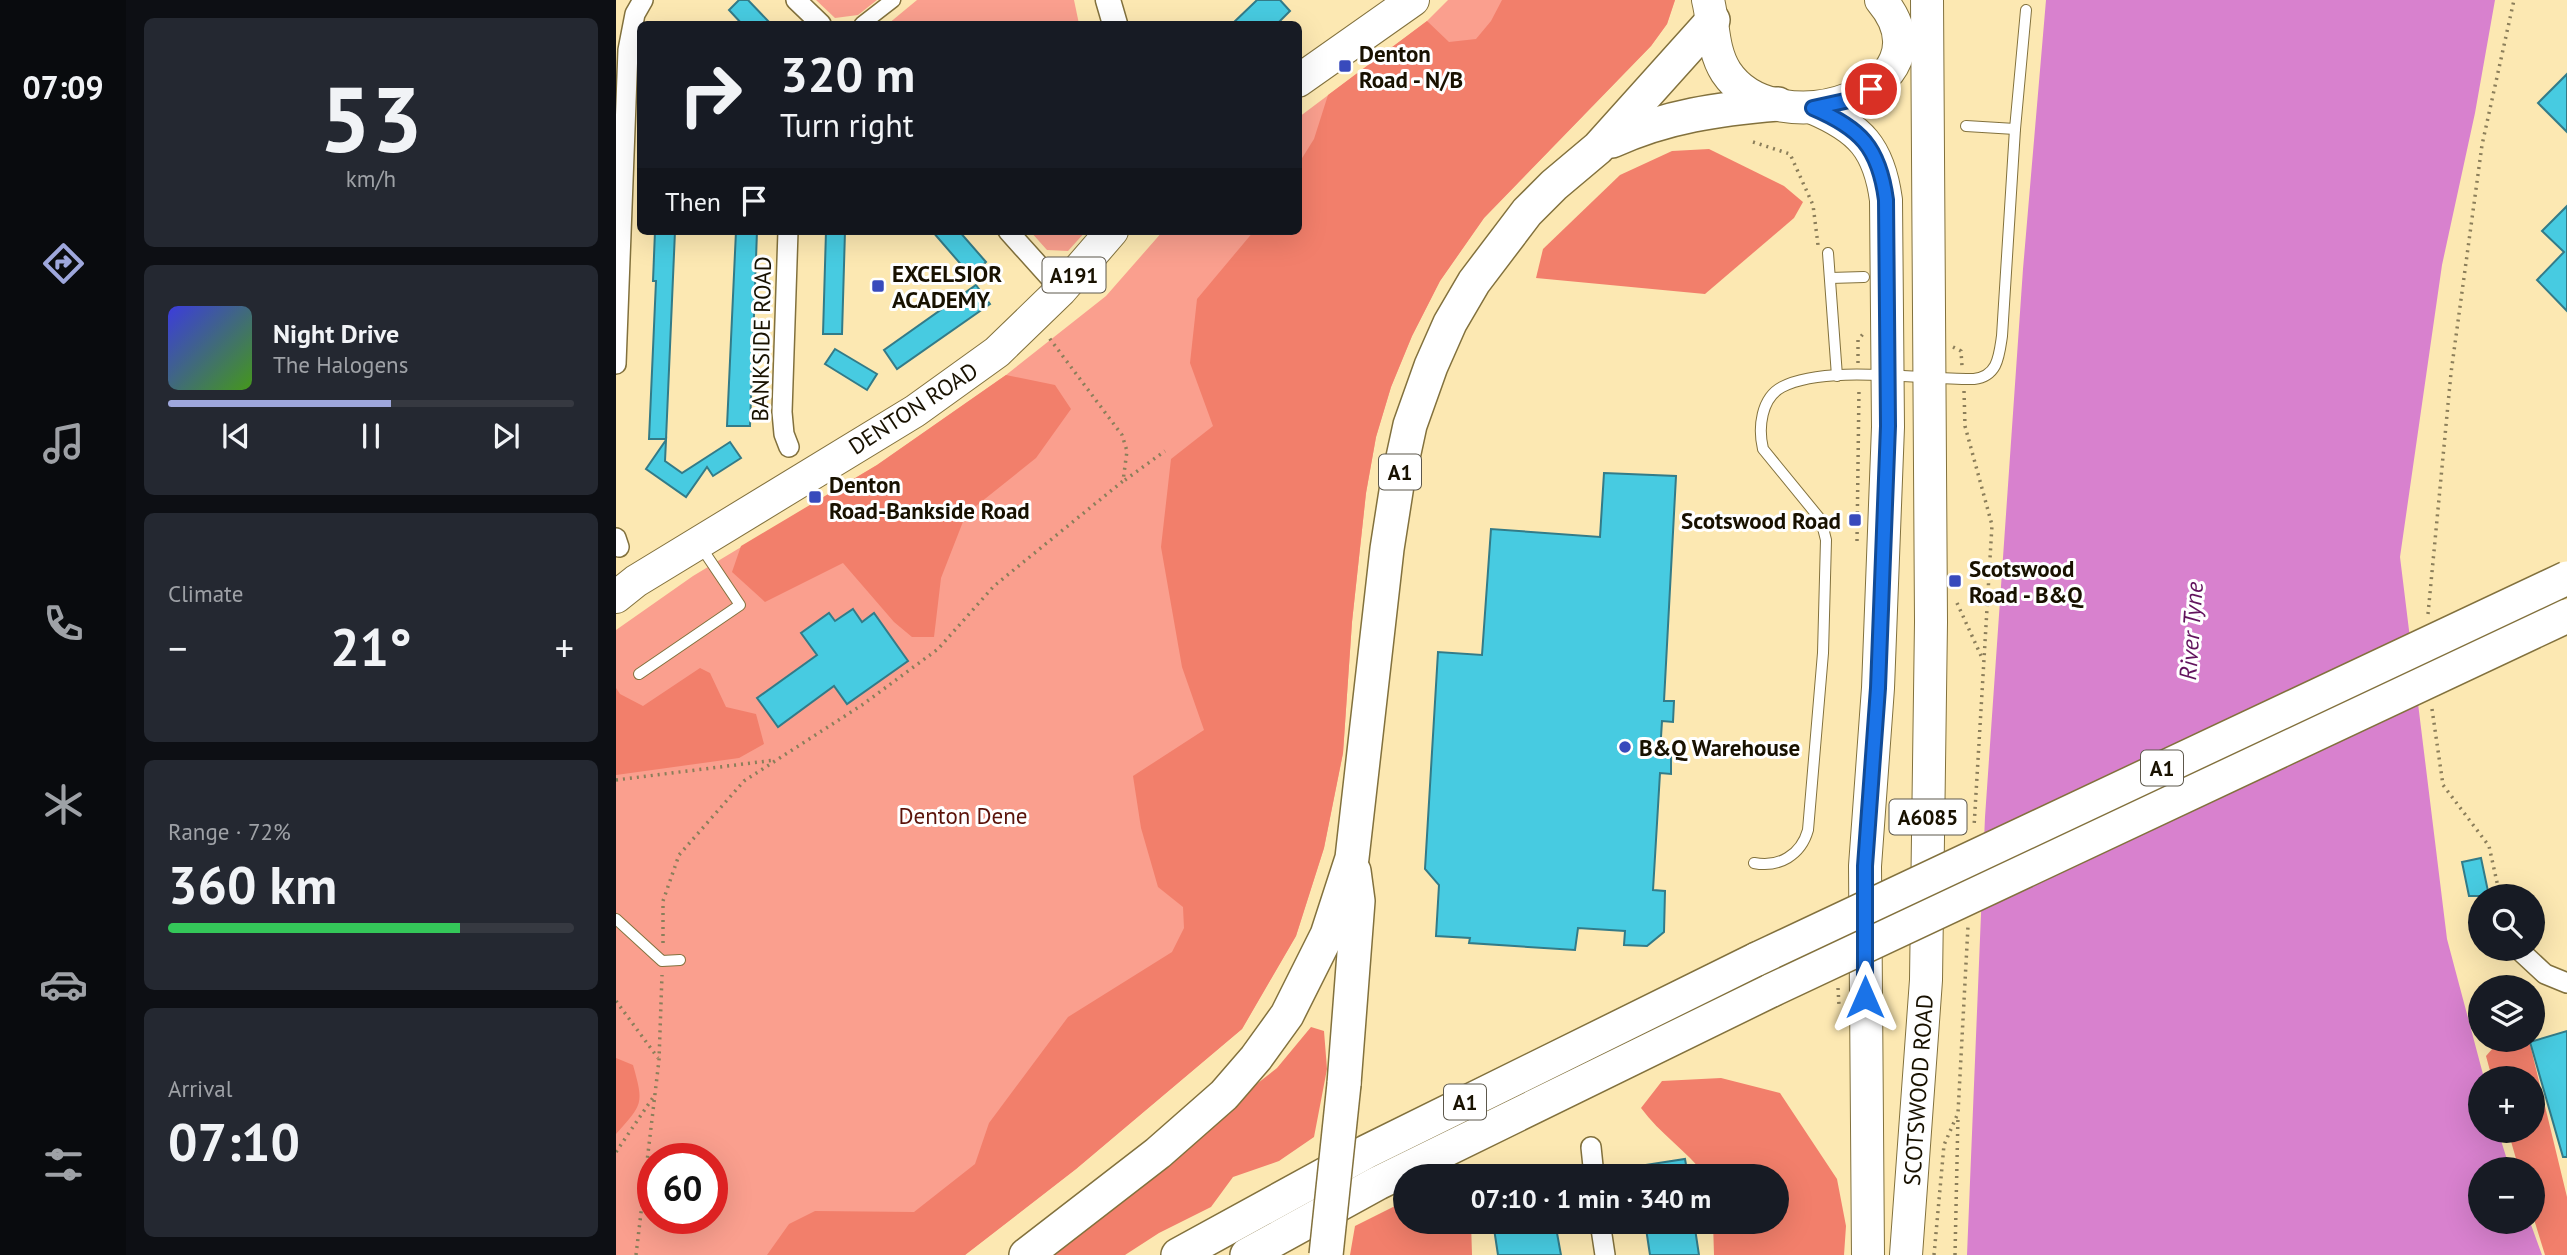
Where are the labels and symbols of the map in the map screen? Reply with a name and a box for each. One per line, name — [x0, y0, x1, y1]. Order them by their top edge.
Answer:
place label: Denton Road - N/B — [1359, 39, 1463, 94]
marker: Denton Road - N/B — [1337, 58, 1353, 74]
pin — [1841, 59, 1901, 119]
street label: BANKSIDE ROAD — [745, 256, 777, 422]
road number: A191 — [1042, 258, 1106, 292]
place label: EXCELSIOR ACADEMY — [892, 259, 1002, 314]
marker: EXCELSIOR ACADEMY — [870, 278, 886, 294]
street label: DENTON ROAD — [843, 355, 983, 461]
road number: A1 — [1379, 454, 1421, 490]
place label: Denton Road-Bankside Road — [829, 470, 1030, 525]
marker: Denton Road-Bankside Road — [807, 489, 823, 505]
place label: Scotswood Road — [1681, 506, 1841, 535]
marker: Scotswood Road — [1847, 512, 1863, 528]
place label: Scotswood Road - B&Q — [1969, 554, 2084, 609]
marker: Scotswood Road - B&Q — [1947, 573, 1963, 589]
water label: River Tyne — [2172, 581, 2210, 681]
place label: B&Q Warehouse — [1639, 733, 1800, 762]
marker: B&Q Warehouse — [1617, 739, 1633, 755]
road number: A1 — [2141, 750, 2183, 786]
road number: A6085 — [1890, 800, 1966, 834]
park label: Denton Dene — [899, 801, 1027, 830]
position arrow — [1828, 960, 1902, 1034]
street label: SCOTSWOOD ROAD — [1897, 993, 1939, 1187]
road number: A1 — [1444, 1084, 1486, 1120]
speed limit sign: 60 — [637, 1143, 728, 1234]

